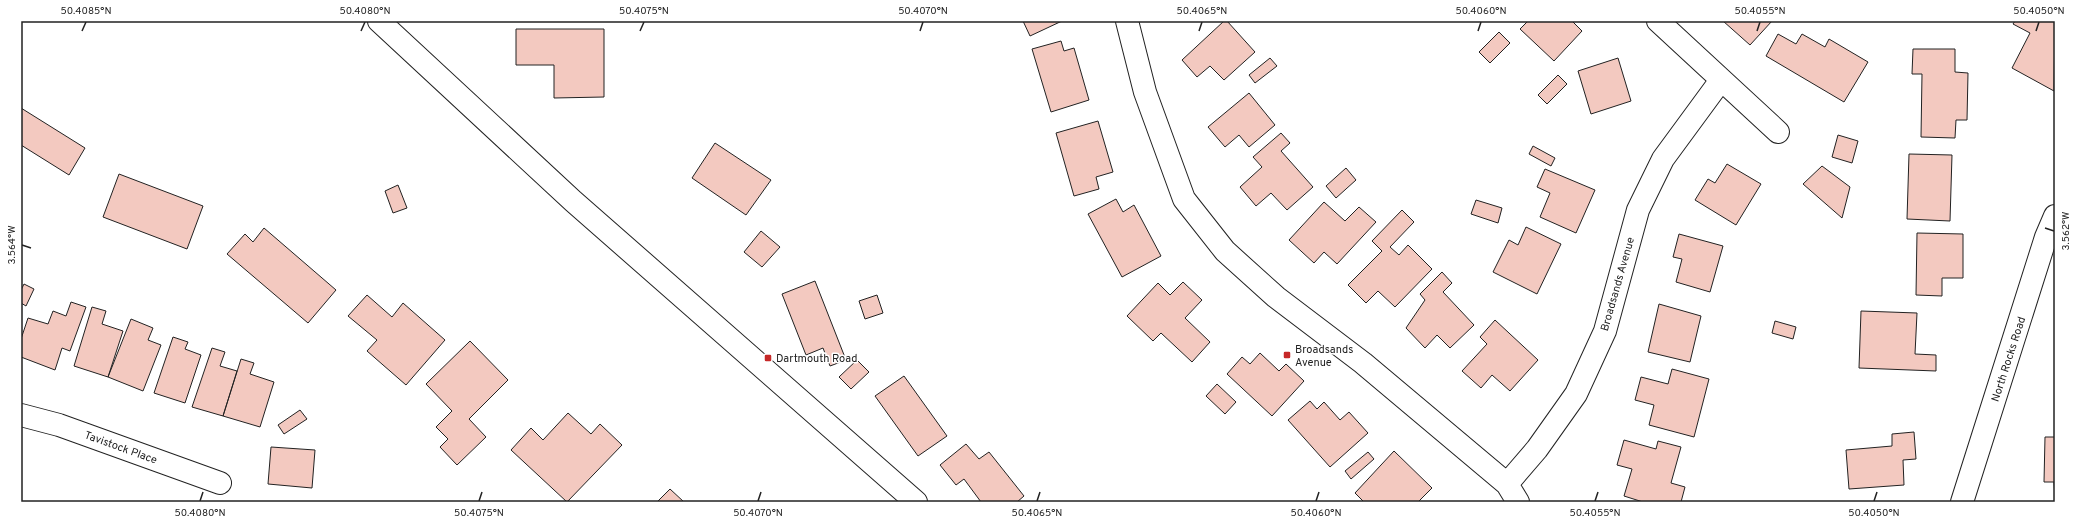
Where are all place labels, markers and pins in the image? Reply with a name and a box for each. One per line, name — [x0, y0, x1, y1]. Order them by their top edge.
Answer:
place label: Broadsands Avenue — [1295, 343, 1353, 370]
marker: Broadsands Avenue — [1282, 350, 1292, 360]
place label: Dartmouth Road — [776, 352, 857, 366]
marker: Dartmouth Road — [763, 353, 773, 363]

